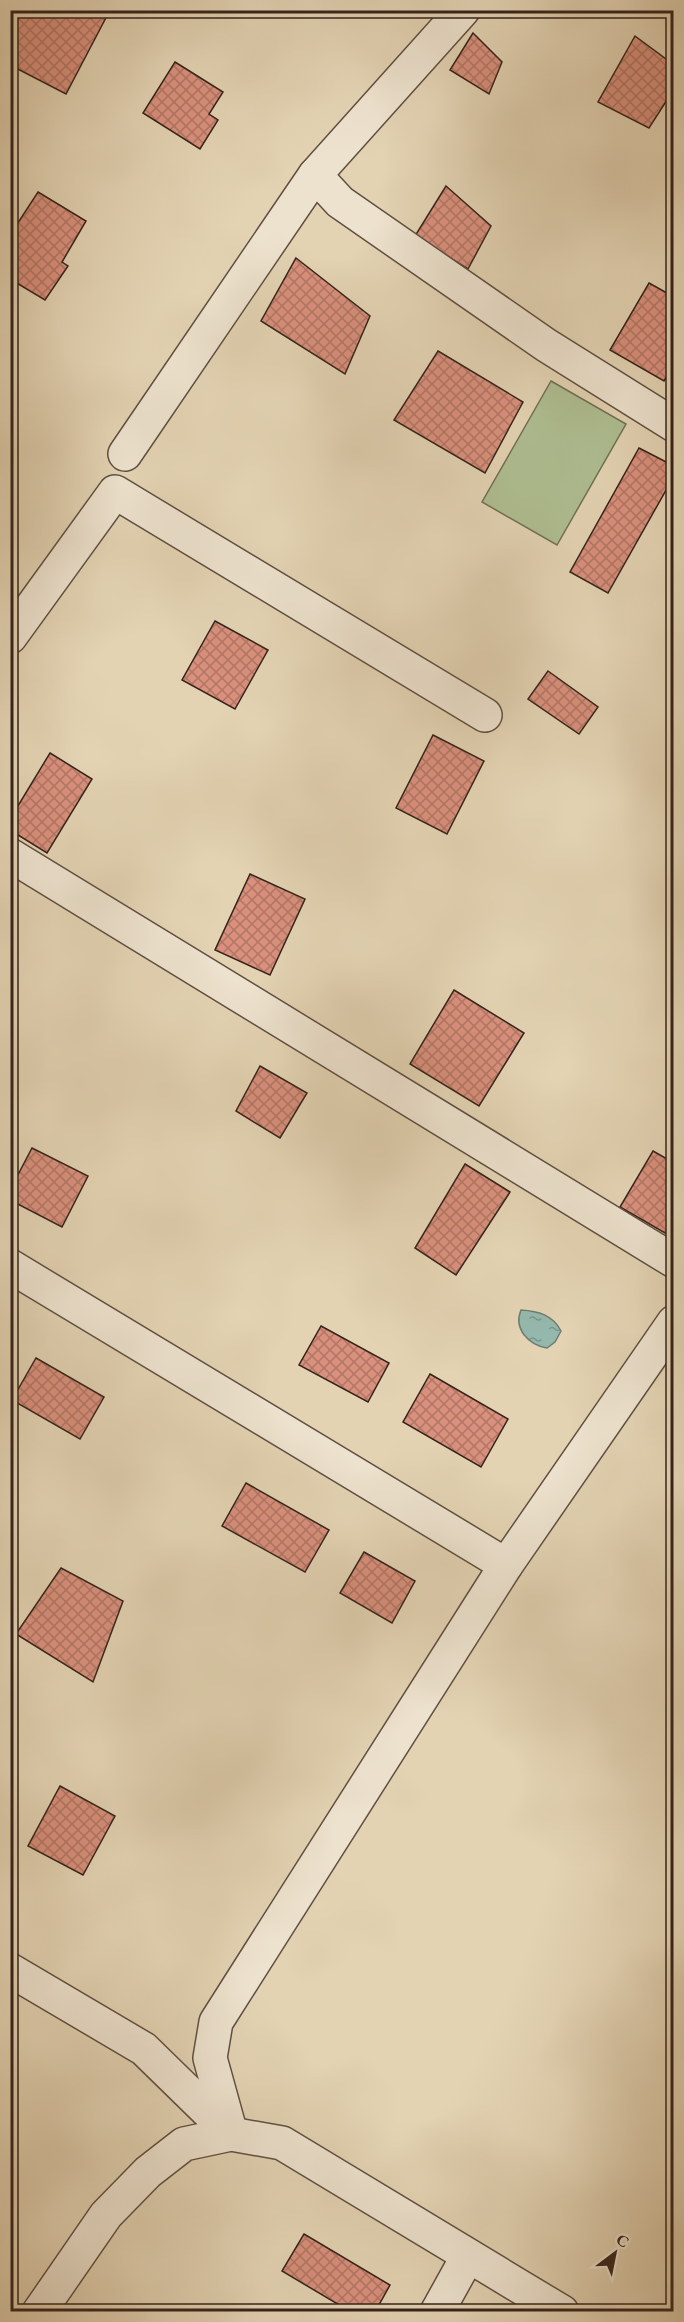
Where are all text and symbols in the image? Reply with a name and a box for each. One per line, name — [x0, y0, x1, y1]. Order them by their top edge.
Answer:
north arrow — [585, 2223, 645, 2283]
text: С — [612, 2229, 633, 2253]

